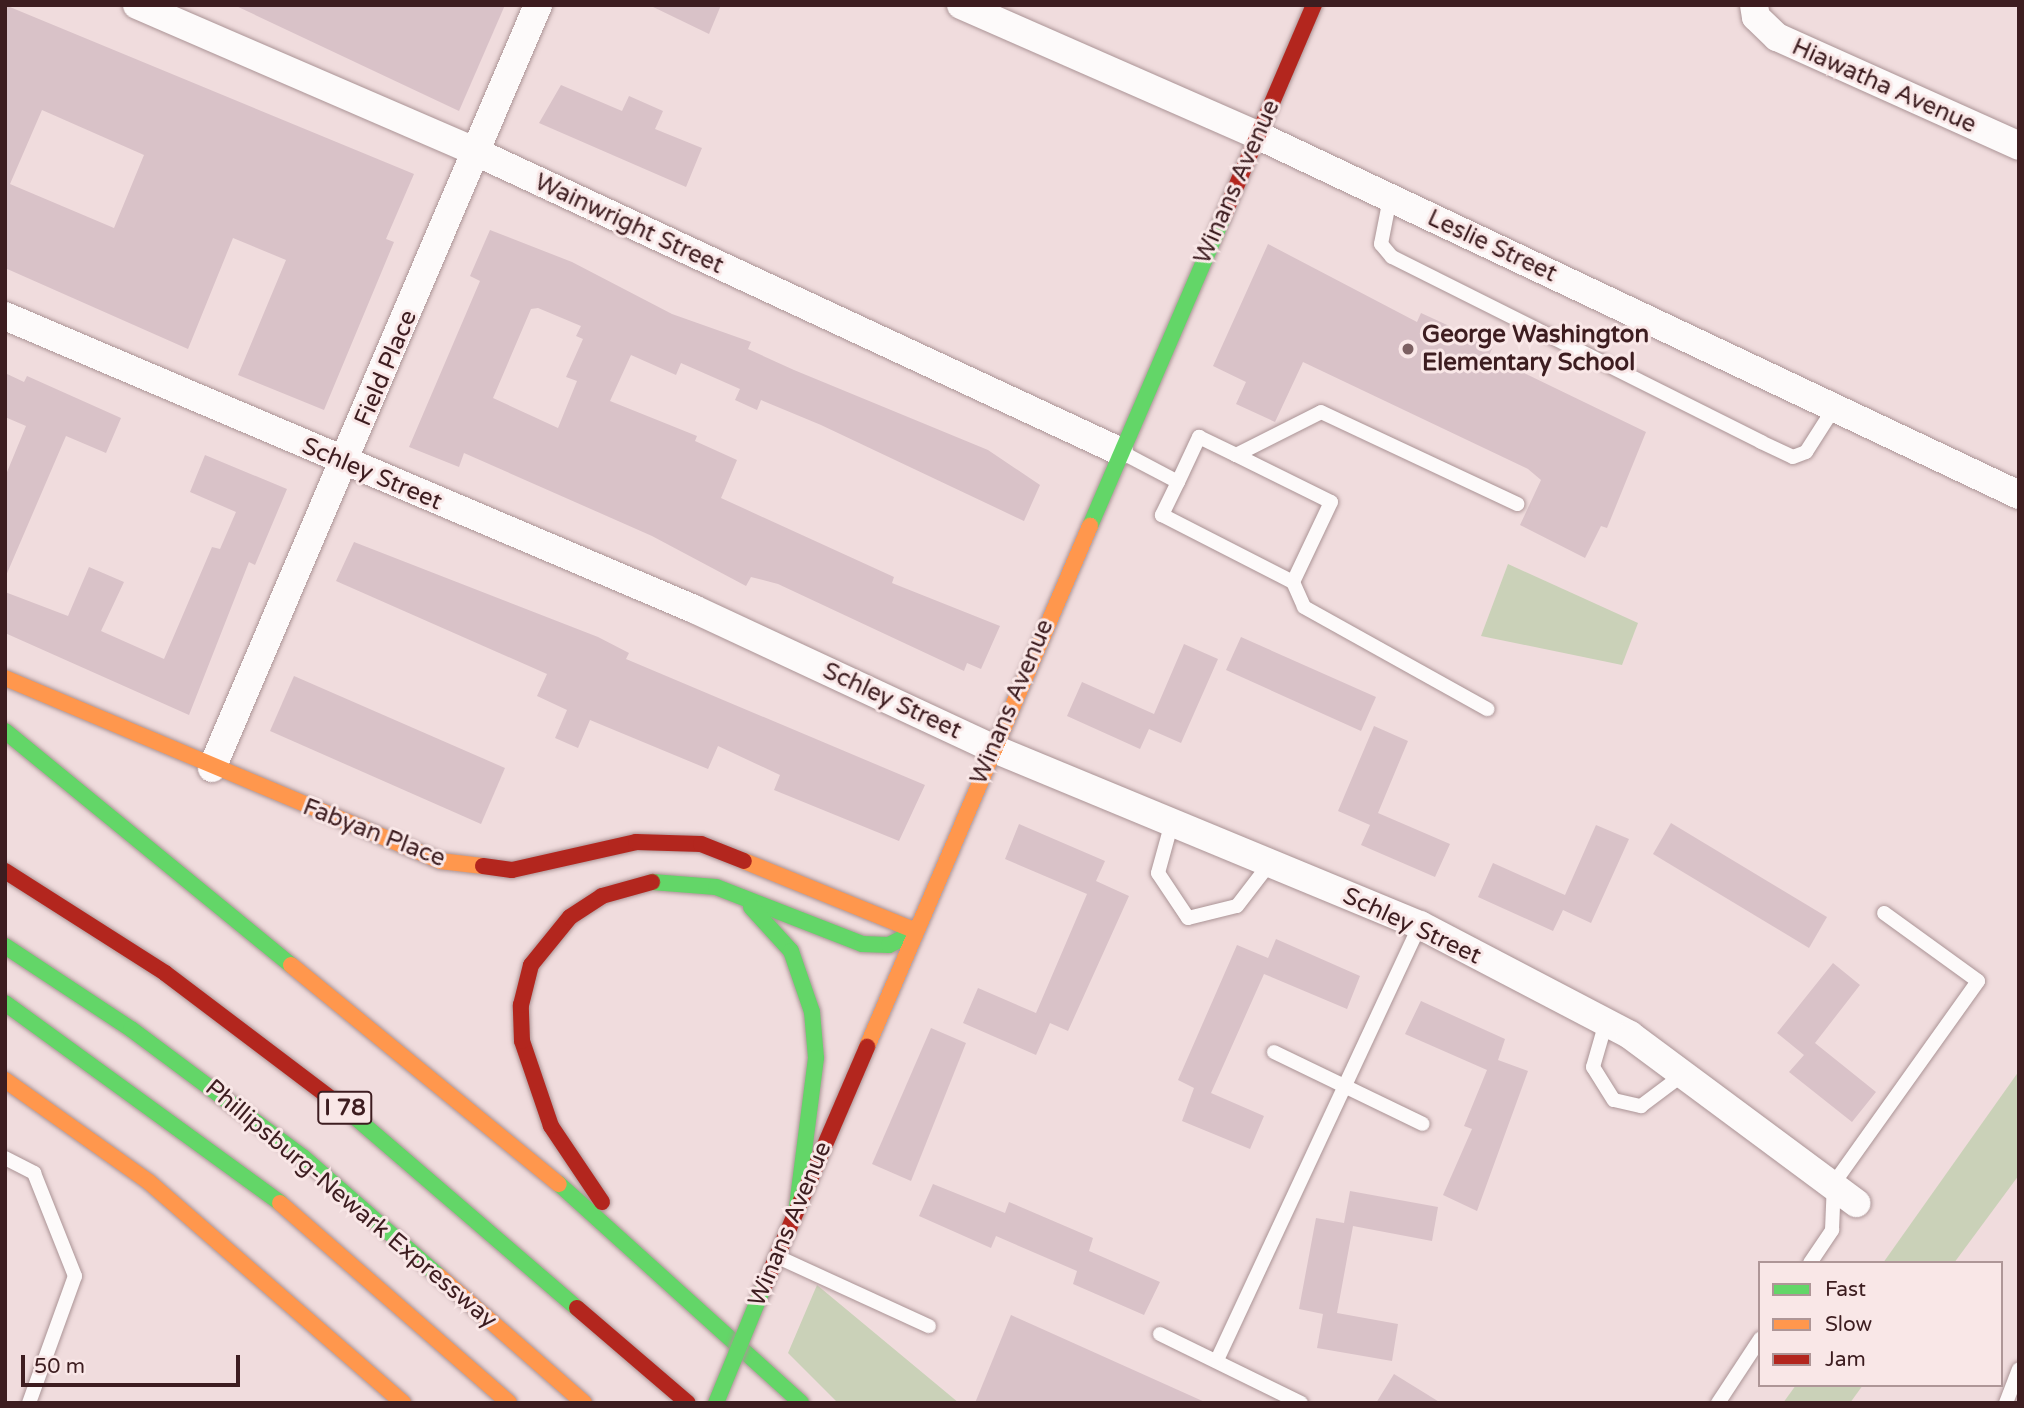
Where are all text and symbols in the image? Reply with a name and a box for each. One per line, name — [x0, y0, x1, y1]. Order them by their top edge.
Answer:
street label: Hiawatha Avenue — [1787, 32, 1981, 140]
street label: Winans Avenue — [1188, 96, 1286, 268]
street label: Wainwright Street — [530, 168, 728, 280]
street label: Leslie Street — [1423, 204, 1561, 288]
street label: Field Place — [349, 306, 423, 430]
place label: George Washington Elementary School — [1422, 321, 1649, 377]
marker: George Washington Elementary School — [1400, 341, 1416, 357]
street label: Schley Street — [298, 432, 446, 516]
street label: Winans Avenue — [964, 615, 1060, 789]
street label: Schley Street — [818, 656, 966, 746]
street label: Fabyan Place — [299, 793, 449, 873]
street label: Schley Street — [1338, 881, 1486, 971]
street label: Phillipsburg-Newark Expressway — [199, 1073, 503, 1335]
road number: I 78 — [317, 1088, 373, 1128]
street label: Winans Avenue — [742, 1137, 838, 1311]
legend — [1758, 1261, 2003, 1387]
text: Fast — [1825, 1277, 1866, 1302]
text: Slow — [1825, 1312, 1872, 1337]
scale bar — [24, 1342, 243, 1386]
text: Jam — [1825, 1347, 1866, 1372]
text: 50 m — [34, 1354, 85, 1379]

